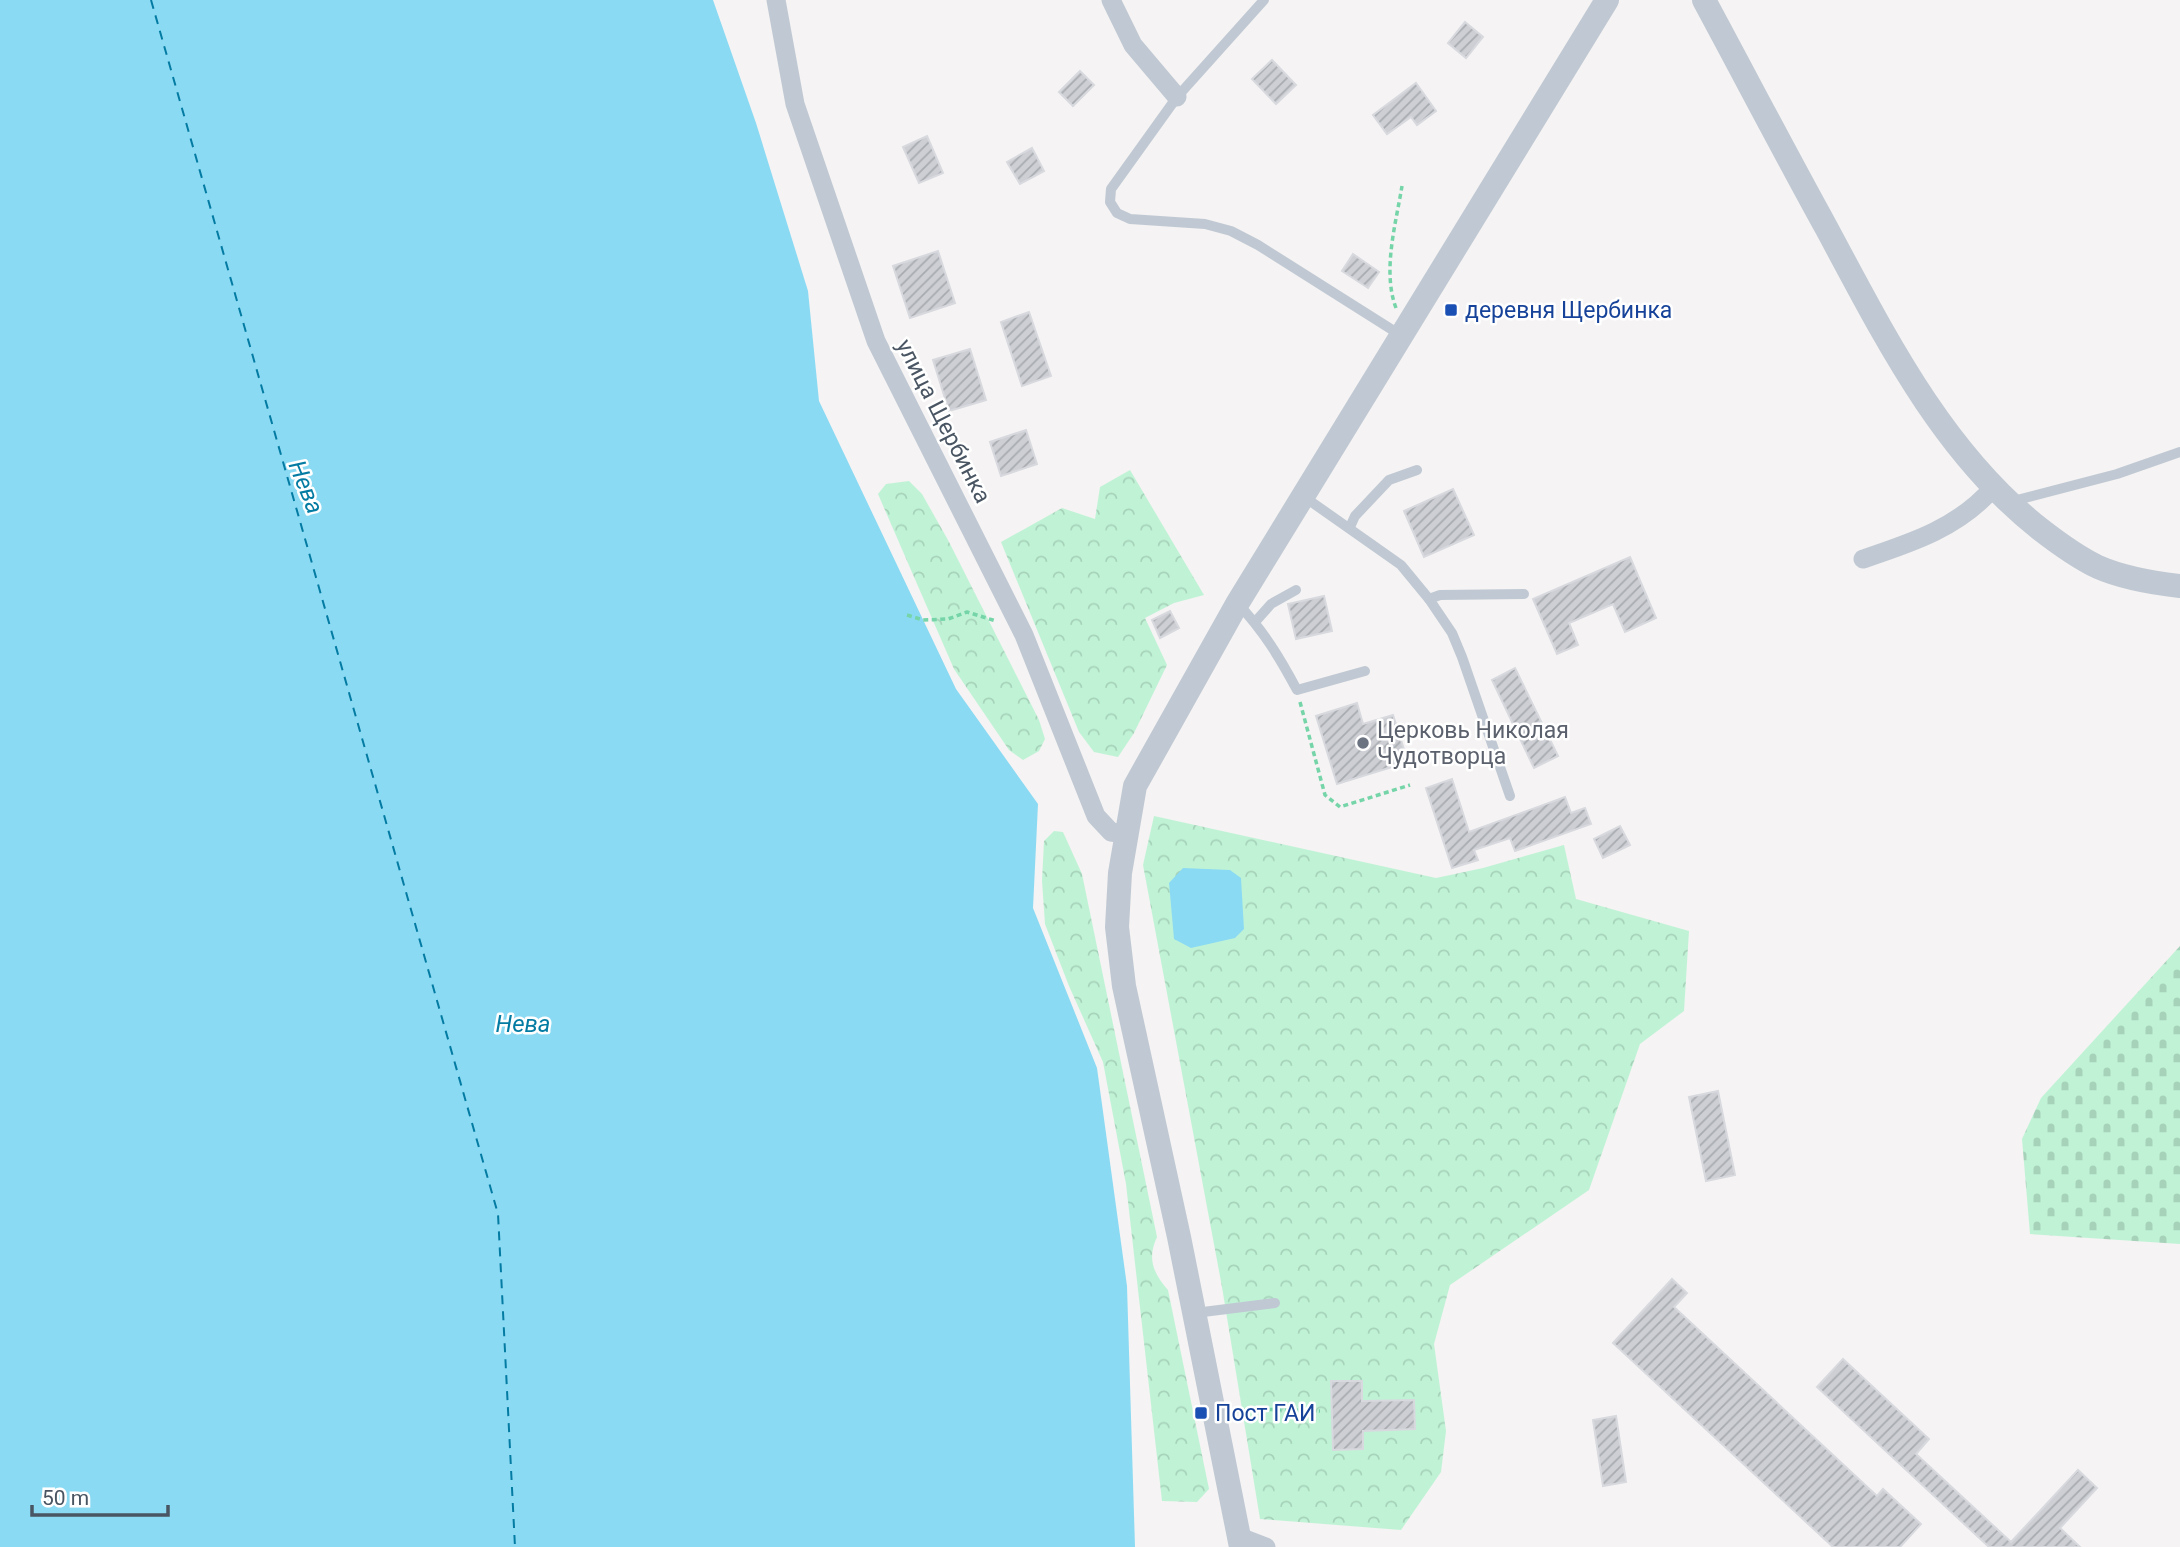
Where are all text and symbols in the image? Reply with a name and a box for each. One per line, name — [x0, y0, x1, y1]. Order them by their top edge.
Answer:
place label: деревня Щербинка — [1465, 297, 1672, 324]
marker: деревня Щербинка — [1443, 302, 1459, 318]
street label: улица Щербинка — [891, 335, 996, 508]
water label: Нева — [283, 456, 329, 518]
place label: Церковь Николая Чудотворца — [1377, 717, 1569, 770]
marker: Церковь Николая Чудотворца — [1355, 735, 1371, 751]
water label: Нева — [496, 1010, 550, 1038]
place label: Пост ГАИ — [1215, 1400, 1315, 1427]
marker: Пост ГАИ — [1193, 1405, 1209, 1421]
scale bar — [32, 1474, 168, 1518]
text: 50 m — [42, 1486, 89, 1510]

